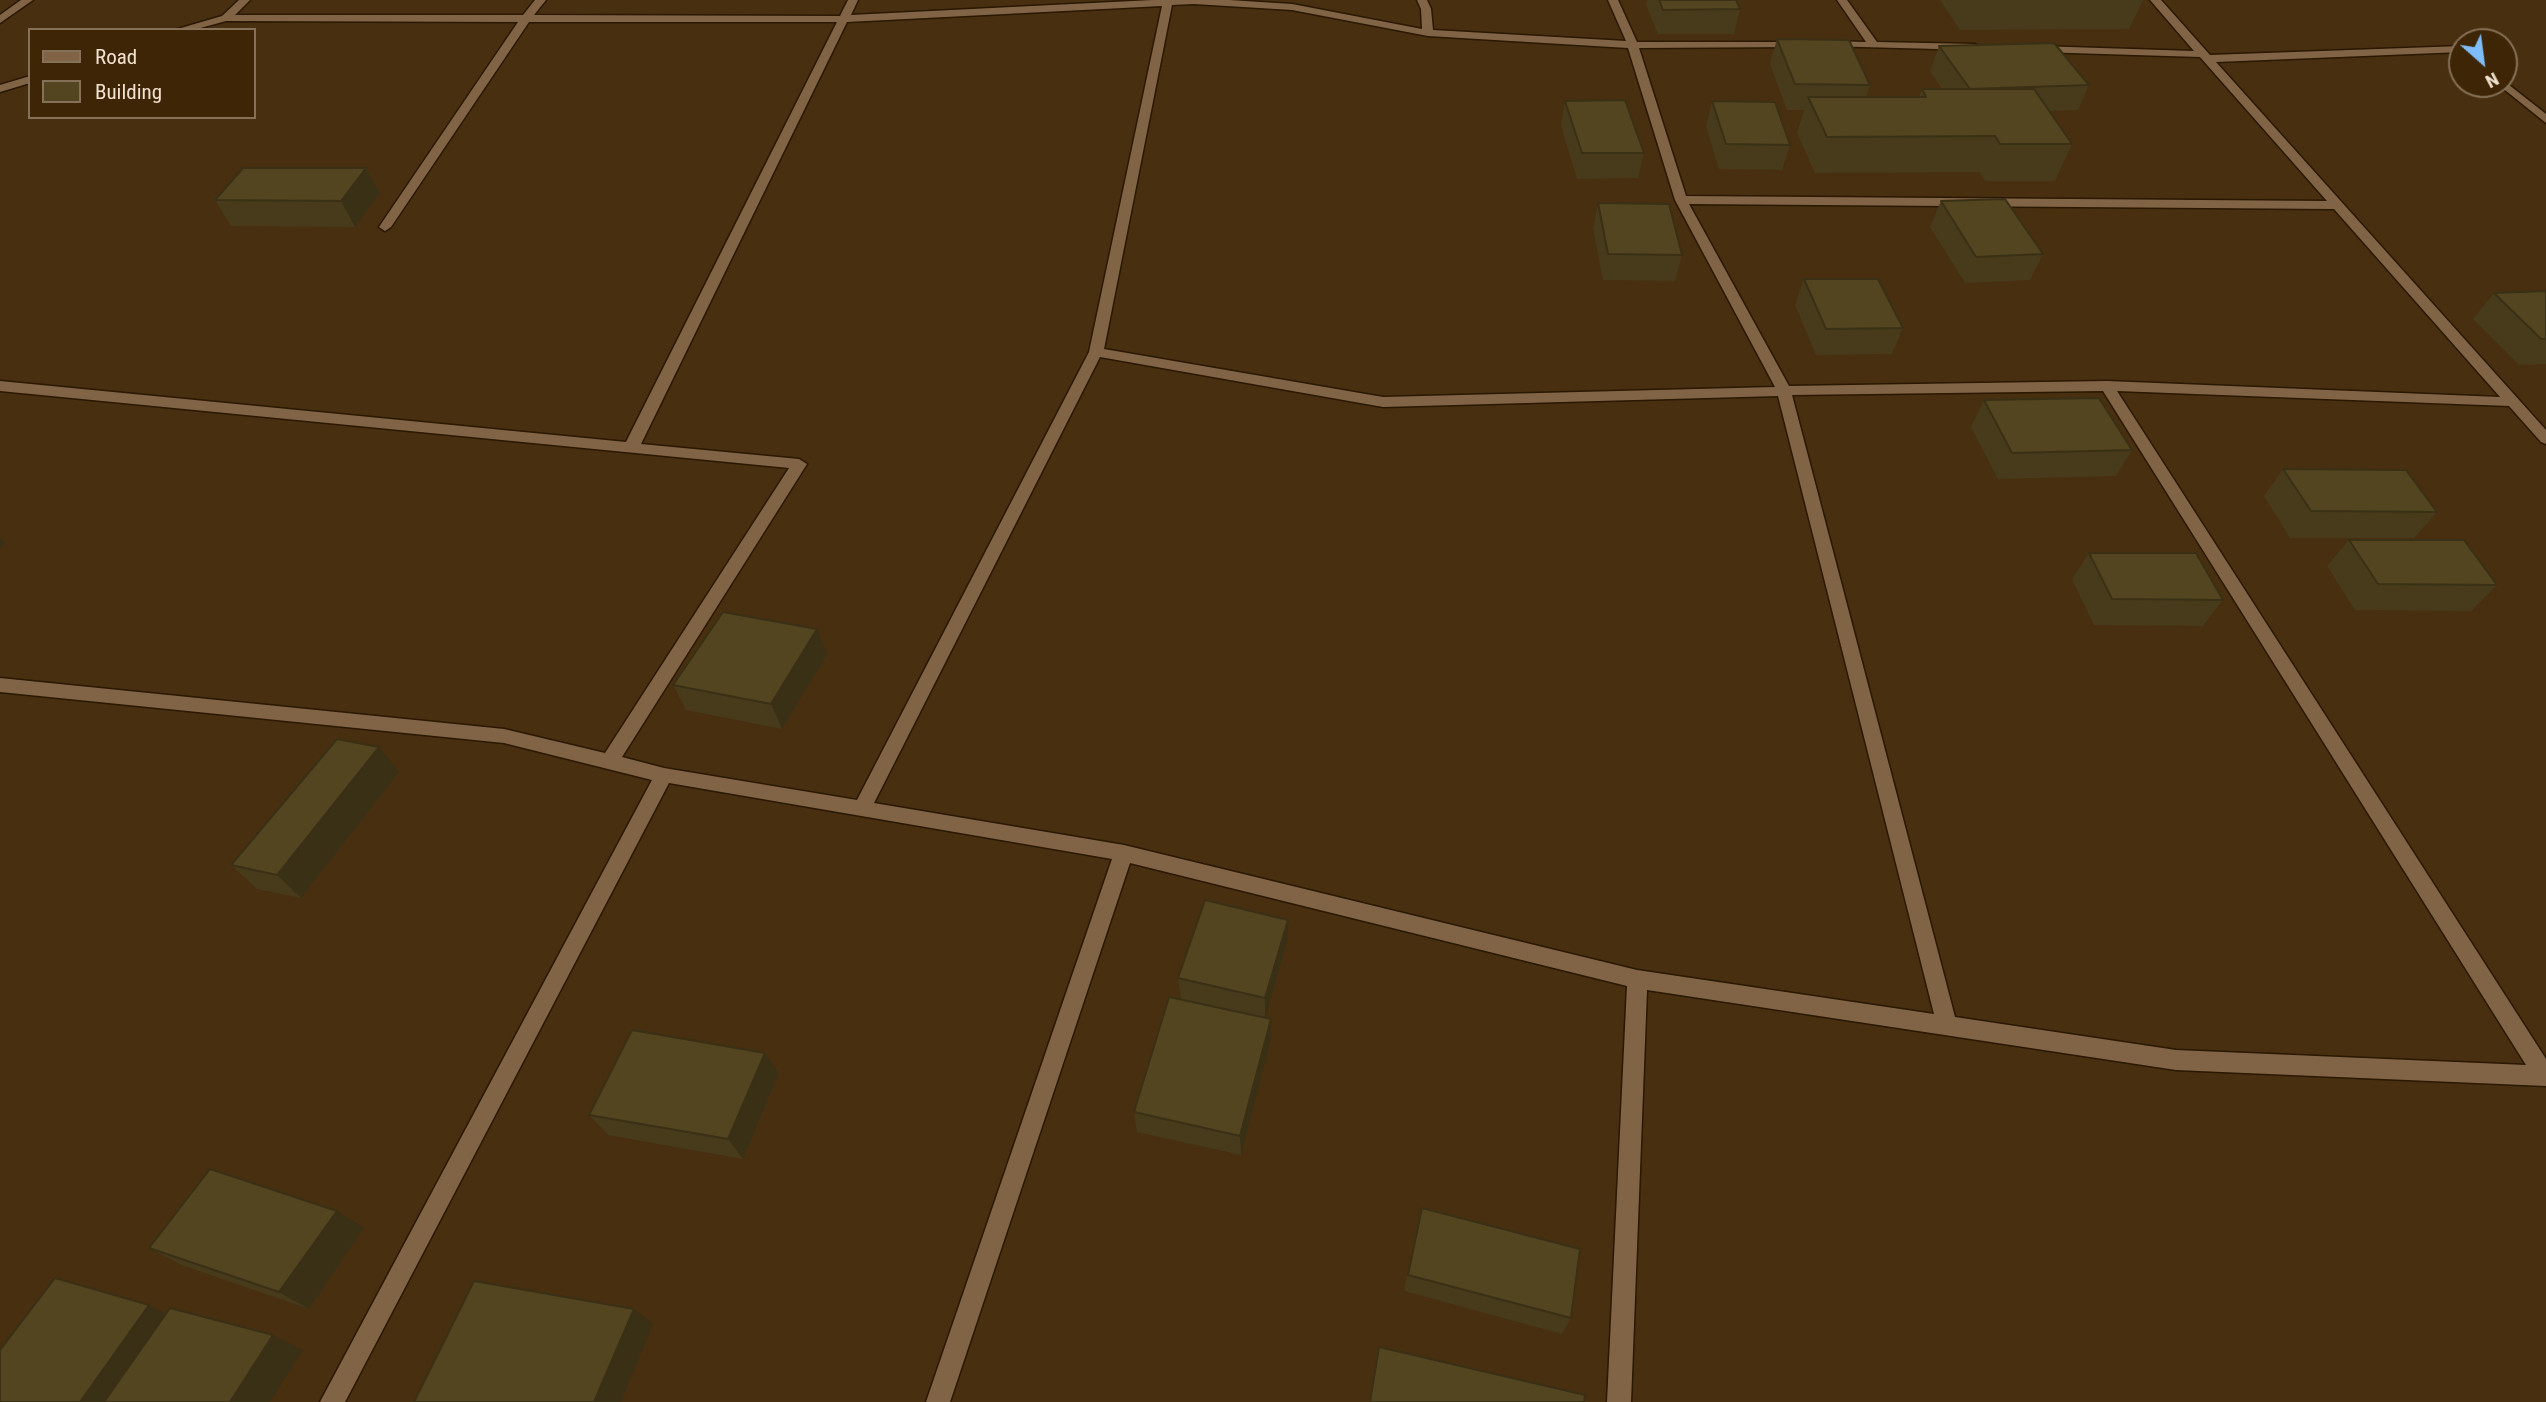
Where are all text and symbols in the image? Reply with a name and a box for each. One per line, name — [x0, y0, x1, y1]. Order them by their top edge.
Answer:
legend — [28, 28, 256, 119]
north arrow — [2448, 28, 2518, 98]
text: Road — [95, 45, 137, 69]
text: N — [2482, 67, 2503, 93]
text: Building — [95, 80, 162, 104]

